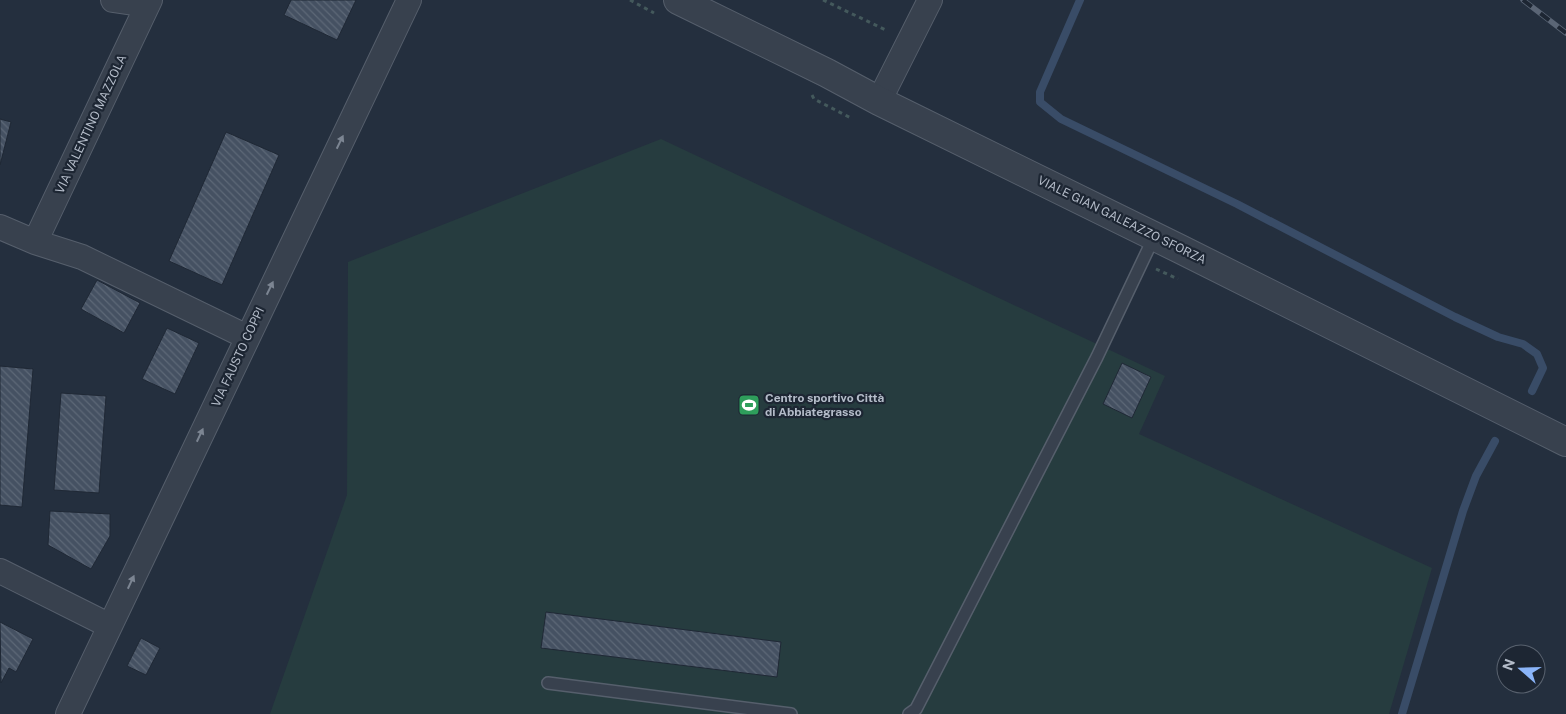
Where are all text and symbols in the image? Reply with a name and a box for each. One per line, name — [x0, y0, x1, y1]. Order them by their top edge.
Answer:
street label: VIA VALENTINO MAZZOLA — [53, 52, 130, 196]
one-way arrow — [337, 135, 345, 149]
street label: VIALE GIAN GALEAZZO SFORZA — [1035, 173, 1209, 267]
one-way arrow — [266, 281, 274, 296]
street label: VIA FAUSTO COPPI — [209, 305, 267, 409]
place label: Centro sportivo Città di Abbiategrasso — [765, 391, 885, 419]
sports icon: Centro sportivo Città di Abbiategrasso — [737, 393, 761, 417]
one-way arrow — [197, 428, 205, 442]
one-way arrow — [127, 575, 135, 589]
north arrow — [1496, 644, 1546, 694]
text: N — [1499, 657, 1518, 672]

